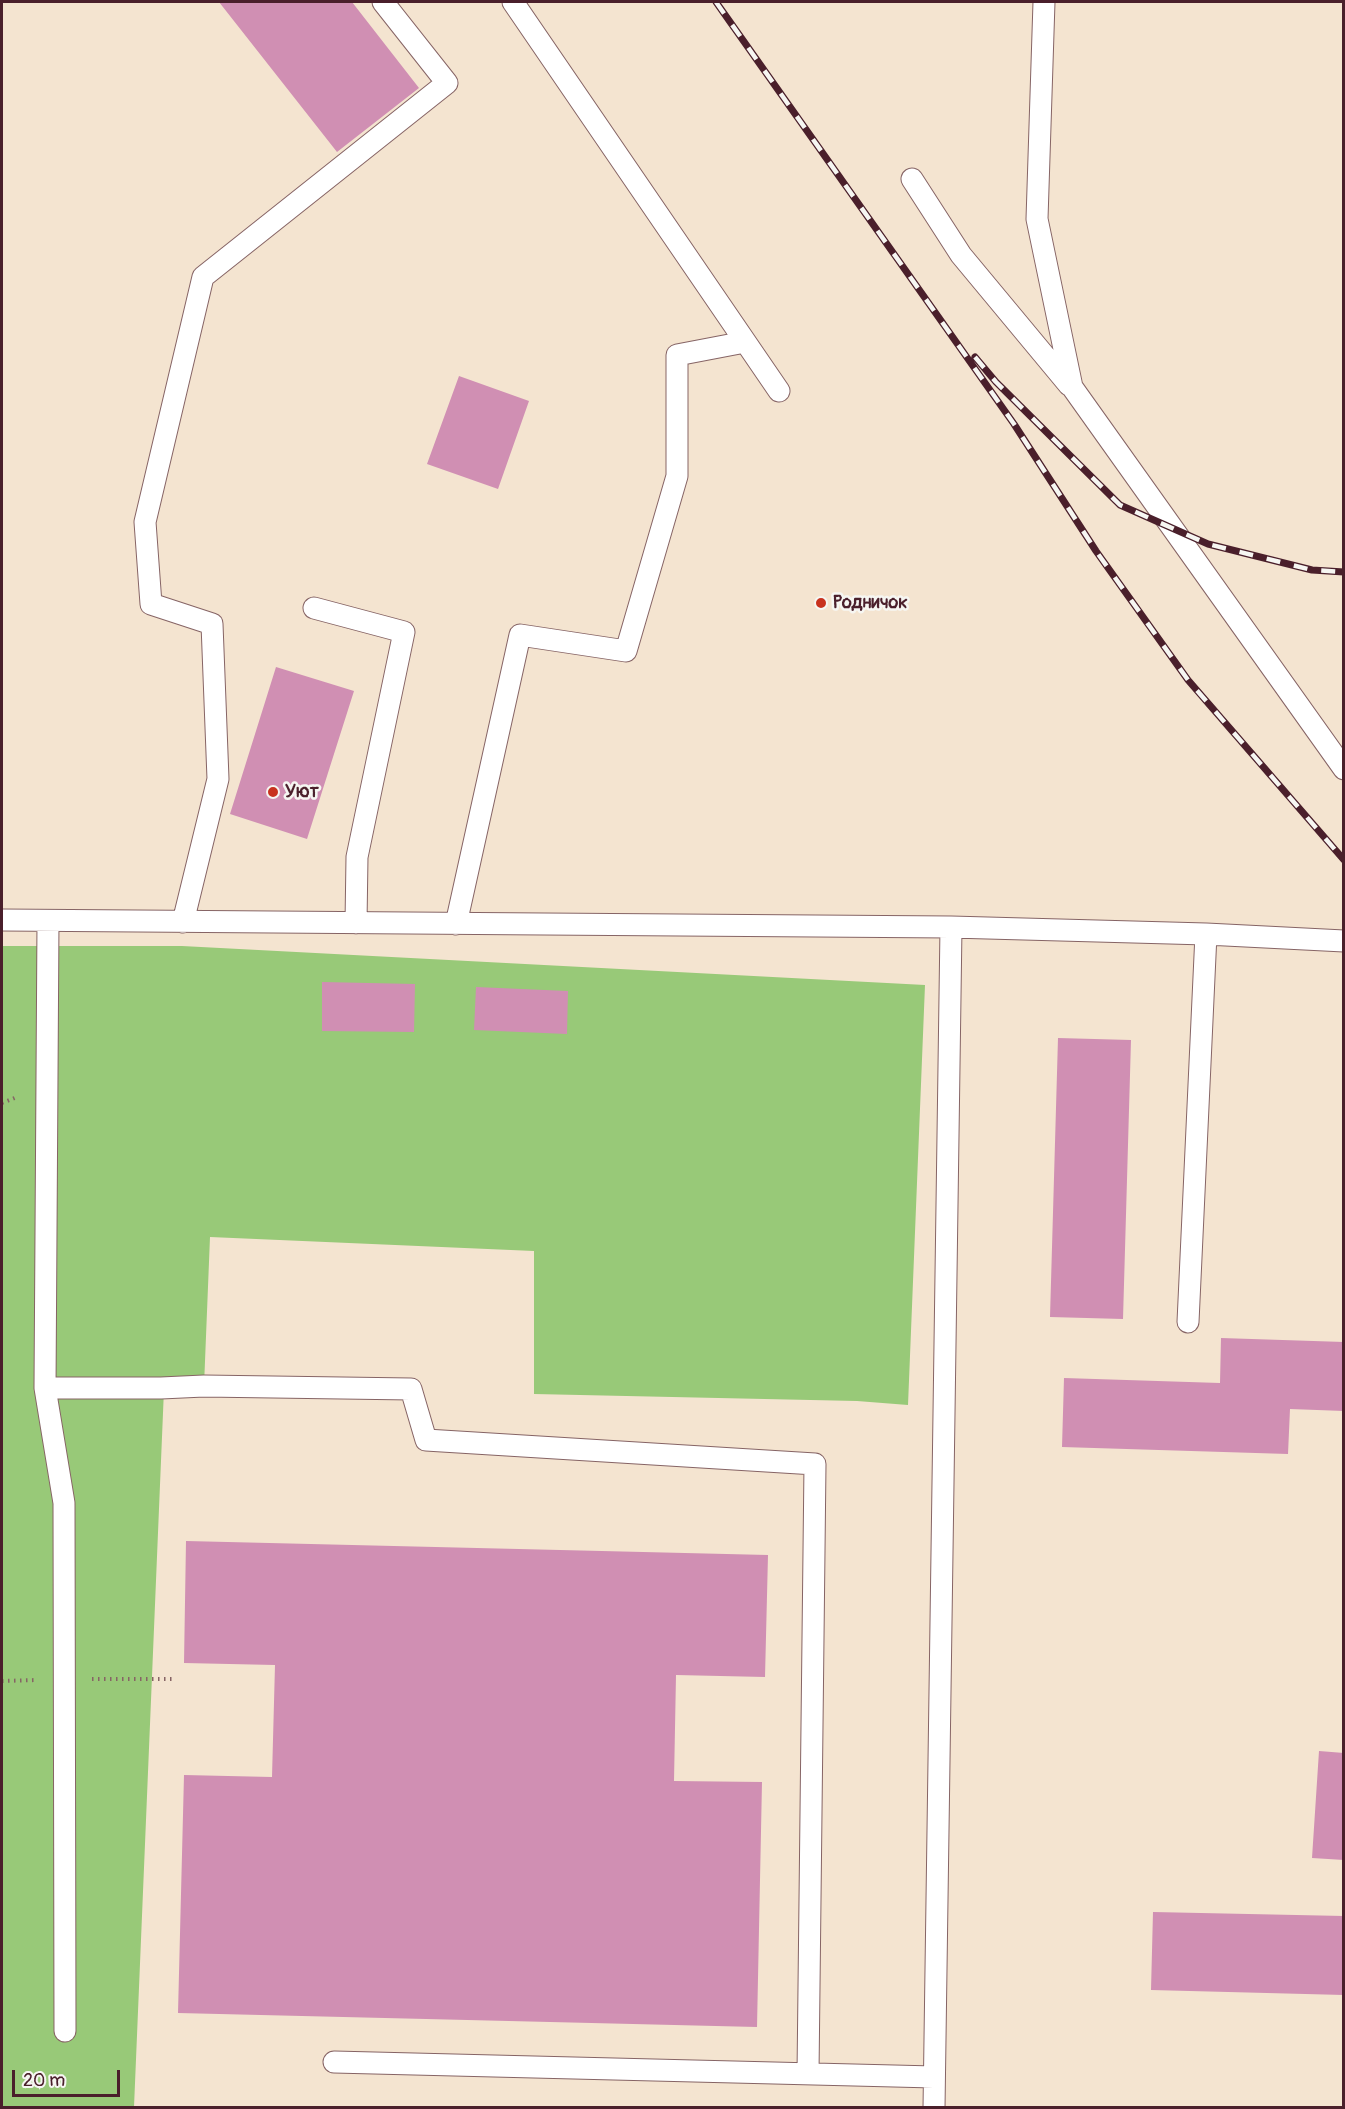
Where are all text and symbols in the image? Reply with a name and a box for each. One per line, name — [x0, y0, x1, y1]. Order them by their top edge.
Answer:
place label: Родничок — [833, 592, 907, 614]
marker: Родничок — [814, 596, 828, 610]
place label: Уют — [285, 781, 319, 803]
marker: Уют — [266, 785, 280, 799]
scale bar — [15, 2058, 123, 2096]
text: 20 m — [23, 2069, 65, 2092]

